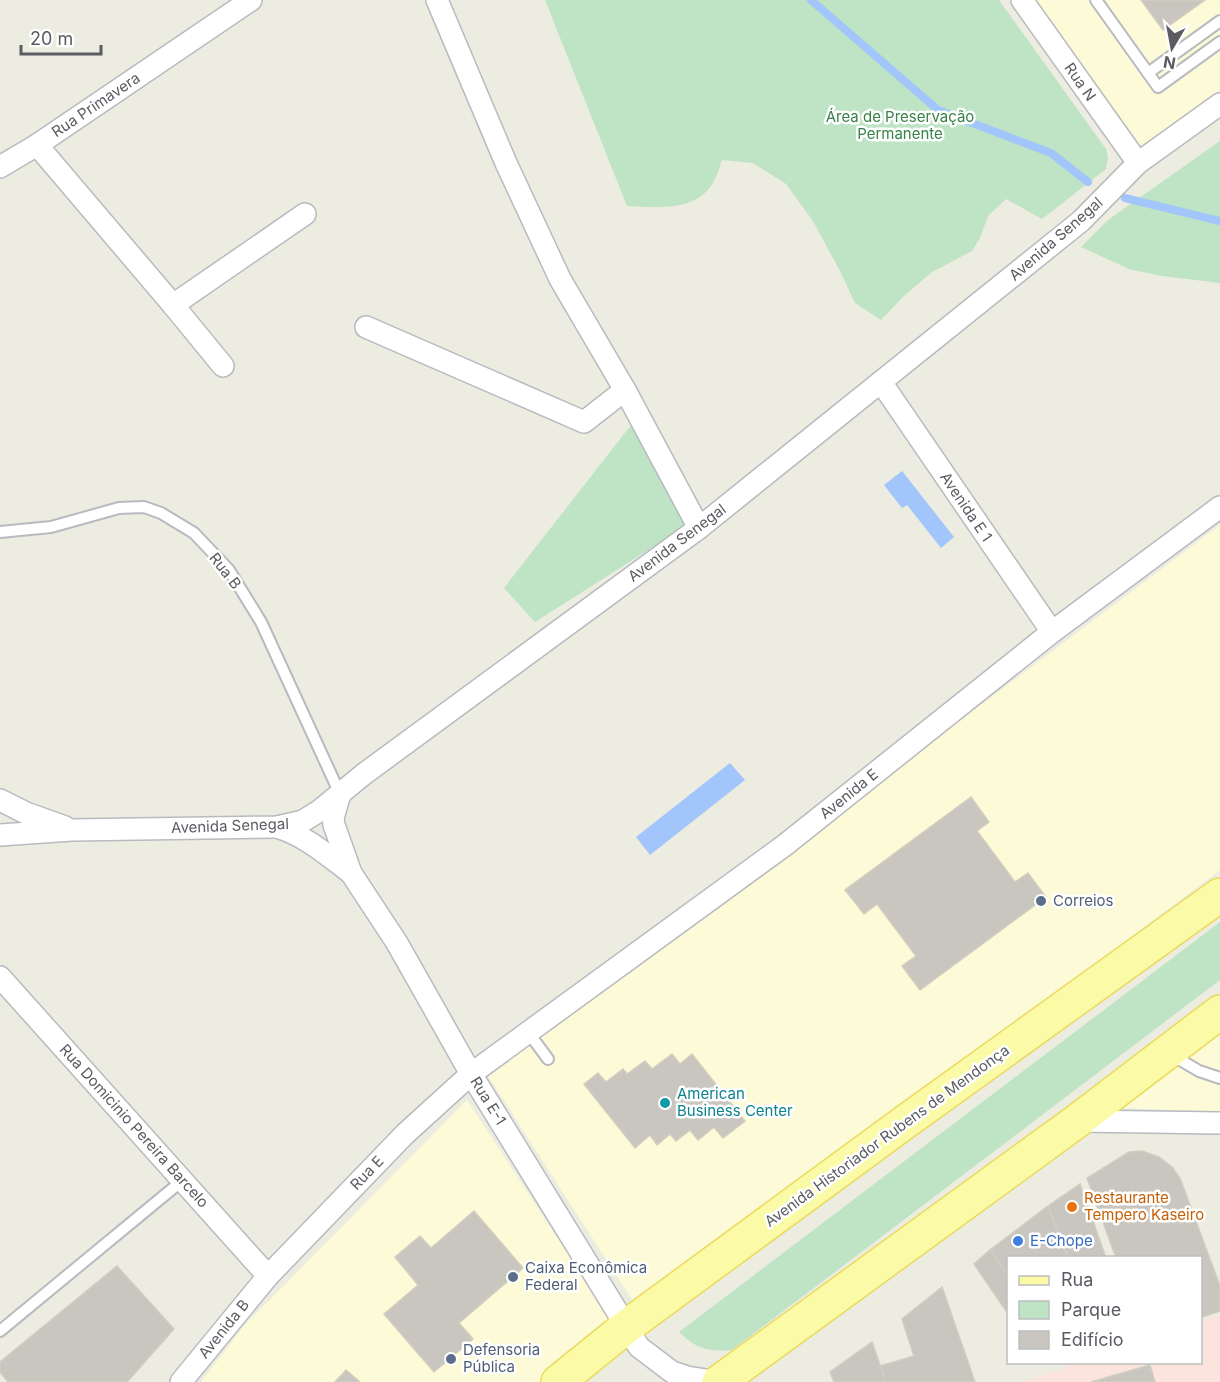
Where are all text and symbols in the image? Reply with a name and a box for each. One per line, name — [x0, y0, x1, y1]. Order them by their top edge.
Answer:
scale bar — [21, 18, 100, 56]
north arrow — [1142, 18, 1202, 78]
text: 20 m — [30, 28, 73, 49]
text: N — [1162, 52, 1177, 74]
street label: Rua N — [1060, 59, 1100, 105]
street label: Rua Primavera — [48, 68, 144, 141]
park label: Área de Preservação Permanente — [826, 107, 974, 143]
street label: Avenida Senegal — [1005, 193, 1106, 284]
street label: Avenida E 1 — [936, 468, 997, 545]
street label: Avenida Senegal — [624, 500, 729, 586]
street label: Rua B — [205, 549, 245, 593]
street label: Avenida E — [816, 764, 882, 823]
street label: Avenida Senegal — [171, 814, 289, 837]
place label: Correios — [1053, 891, 1114, 910]
marker: Correios — [1034, 894, 1048, 908]
street label: Rua Domicinio Pereira Barcelo — [56, 1040, 213, 1211]
street label: Avenida Historiador Rubens de Mendonça — [761, 1040, 1013, 1231]
street label: Rua E-1 — [466, 1073, 511, 1128]
place label: American Business Center — [677, 1084, 793, 1120]
marker: American Business Center — [658, 1096, 672, 1110]
street label: Rua E — [346, 1152, 387, 1194]
place label: Restaurante Tempero Kaseiro — [1084, 1188, 1204, 1224]
marker: Restaurante Tempero Kaseiro — [1065, 1200, 1079, 1214]
place label: E-Chope — [1030, 1231, 1093, 1250]
marker: E-Chope — [1011, 1234, 1025, 1248]
legend — [1007, 1256, 1202, 1364]
place label: Caixa Econômica Federal — [525, 1258, 647, 1294]
text: Rua — [1061, 1269, 1093, 1290]
marker: Caixa Econômica Federal — [506, 1270, 520, 1284]
street label: Avenida B — [194, 1295, 253, 1362]
text: Parque — [1061, 1299, 1121, 1320]
text: Edifício — [1061, 1329, 1124, 1350]
place label: Defensoria Pública — [463, 1340, 540, 1376]
marker: Defensoria Pública — [444, 1352, 458, 1366]

